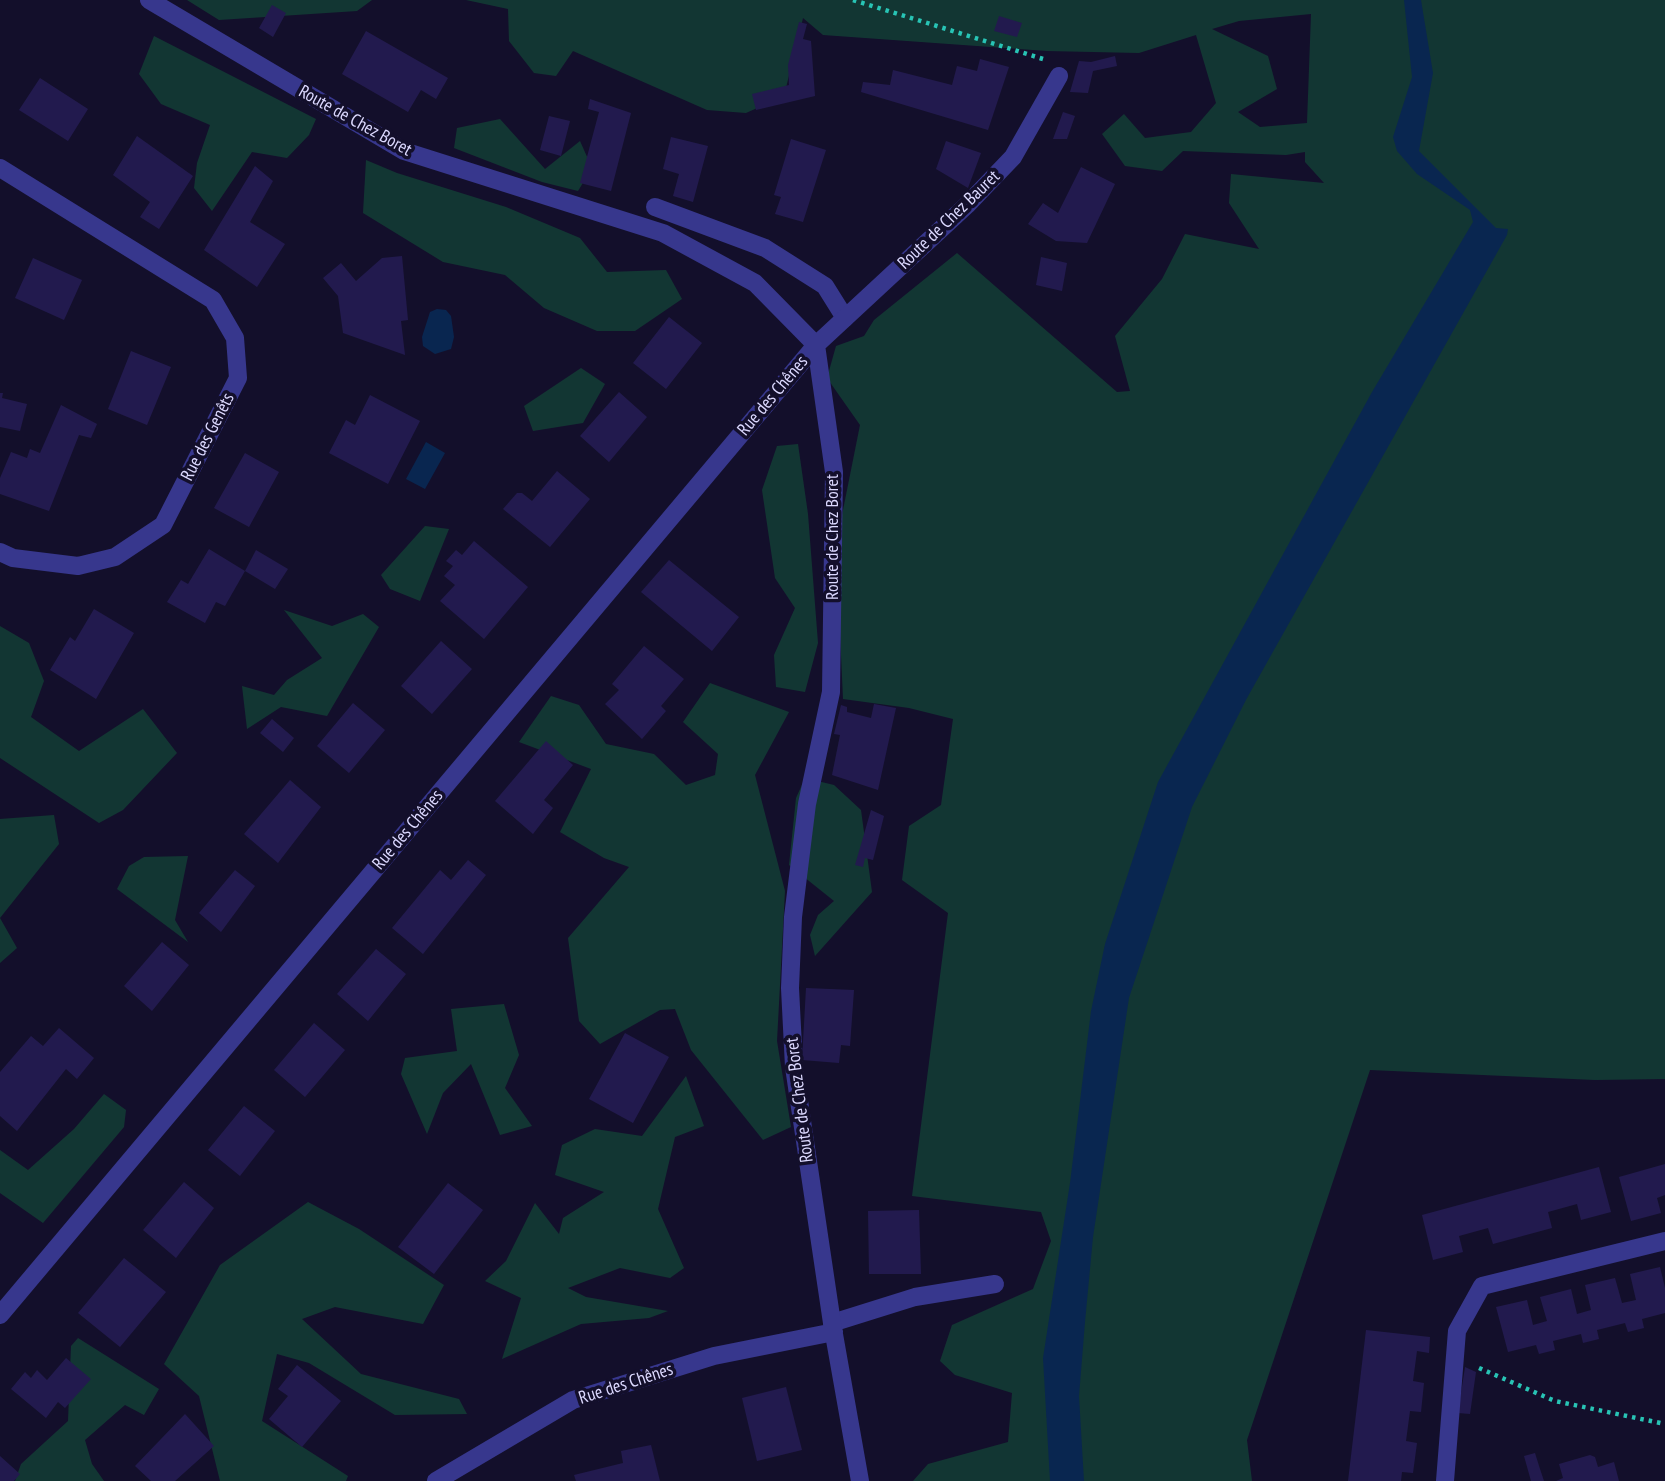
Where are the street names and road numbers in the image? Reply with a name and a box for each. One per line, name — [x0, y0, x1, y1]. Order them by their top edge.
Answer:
street label: Route de Chez Boret — [295, 81, 415, 161]
street label: Route de Chez Bauret — [894, 166, 1004, 274]
street label: Rue des Chênes — [733, 352, 813, 440]
street label: Rue des Genêts — [177, 390, 239, 484]
street label: Route de Chez Boret — [822, 474, 844, 600]
street label: Rue des Chênes — [368, 786, 448, 874]
street label: Route de Chez Boret — [782, 1036, 818, 1164]
street label: Rue des Chênes — [576, 1359, 676, 1409]

